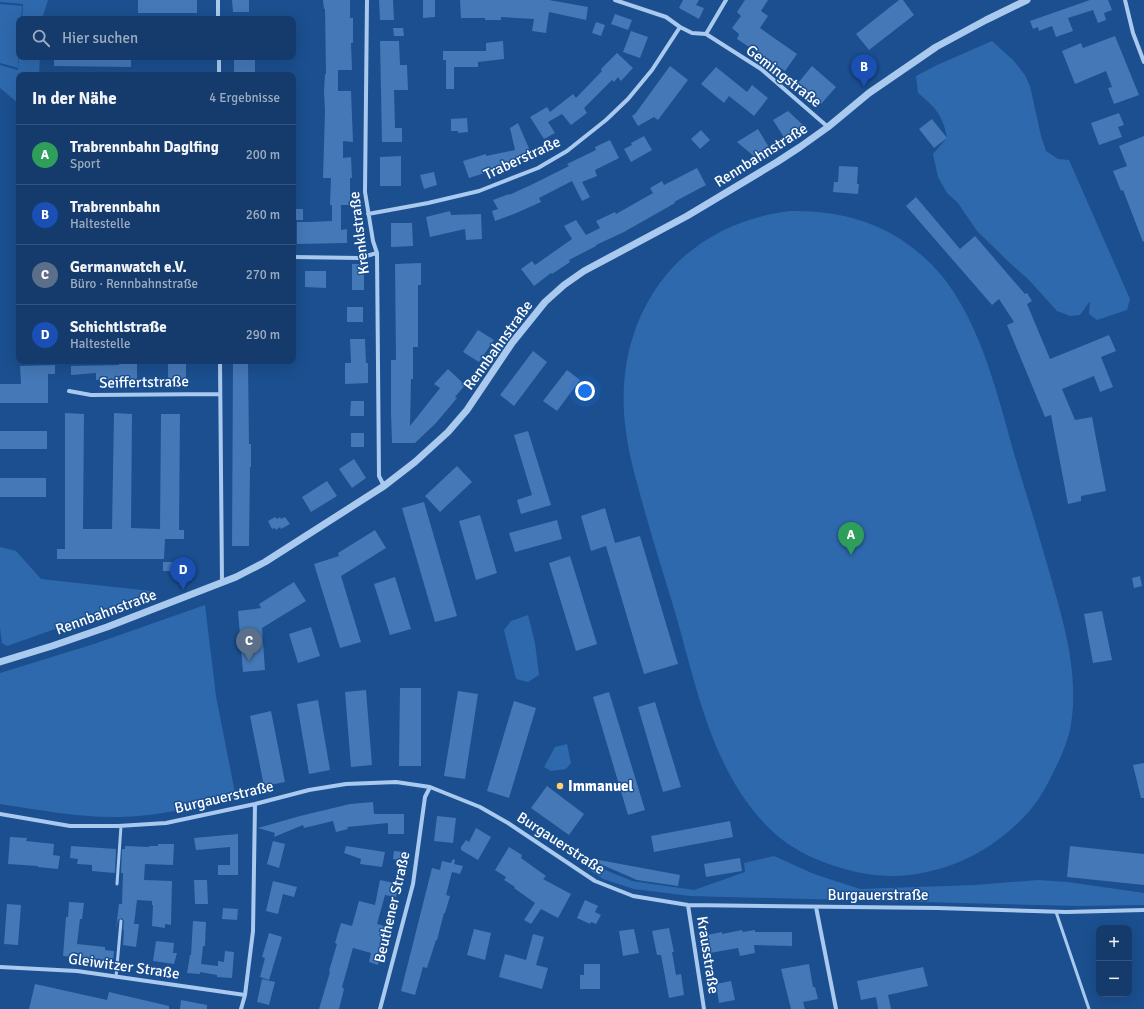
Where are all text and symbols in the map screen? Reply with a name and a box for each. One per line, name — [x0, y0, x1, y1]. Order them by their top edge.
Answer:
search box — [16, 16, 296, 60]
icon: search — [30, 27, 52, 49]
text: Hier suchen — [62, 29, 138, 47]
street label: Gemingstraße — [743, 41, 825, 111]
pin: B — [851, 54, 877, 87]
text: In der Nähe — [32, 88, 117, 109]
text: 4 Ergebnisse — [209, 90, 280, 106]
street label: Rennbahnstraße — [711, 119, 811, 191]
street label: Traberstraße — [481, 132, 563, 184]
text: Trabrennbahn Daglfing — [70, 138, 219, 156]
text: A — [41, 147, 49, 163]
text: 200 m — [246, 147, 280, 163]
text: Sport — [70, 156, 100, 172]
street label: Krenklstraße — [345, 191, 373, 275]
text: Trabrennbahn — [70, 198, 160, 216]
text: B — [41, 207, 49, 223]
text: 260 m — [246, 207, 280, 223]
text: Haltestelle — [70, 216, 130, 232]
text: Germanwatch e.V. — [70, 258, 187, 276]
text: C — [41, 267, 49, 283]
text: 270 m — [246, 267, 280, 283]
text: Büro · Rennbahnstraße — [70, 276, 198, 292]
street label: Rennbahnstraße — [459, 297, 537, 393]
text: Schichtlstraße — [70, 318, 167, 336]
text: D — [41, 327, 49, 343]
text: 290 m — [246, 327, 280, 343]
text: Haltestelle — [70, 336, 130, 352]
street label: Seiffertstraße — [99, 372, 189, 392]
your location — [575, 381, 595, 401]
pin: A — [838, 522, 864, 555]
pin: D — [170, 557, 196, 590]
street label: Rennbahnstraße — [53, 585, 159, 639]
pin: C — [236, 628, 262, 661]
street label: Burgauerstraße — [173, 777, 275, 817]
place label: Immanuel — [568, 777, 634, 795]
marker: Immanuel — [555, 781, 565, 791]
street label: Burgauerstraße — [514, 808, 608, 878]
street label: Beuthener Straße — [370, 850, 414, 964]
street label: Burgauerstraße — [827, 886, 929, 904]
street label: Krausstraße — [693, 915, 723, 995]
map controls — [1096, 925, 1132, 997]
button: + — [1096, 925, 1132, 961]
street label: Gleiwitzer Straße — [67, 949, 181, 983]
button: − — [1096, 961, 1132, 997]

